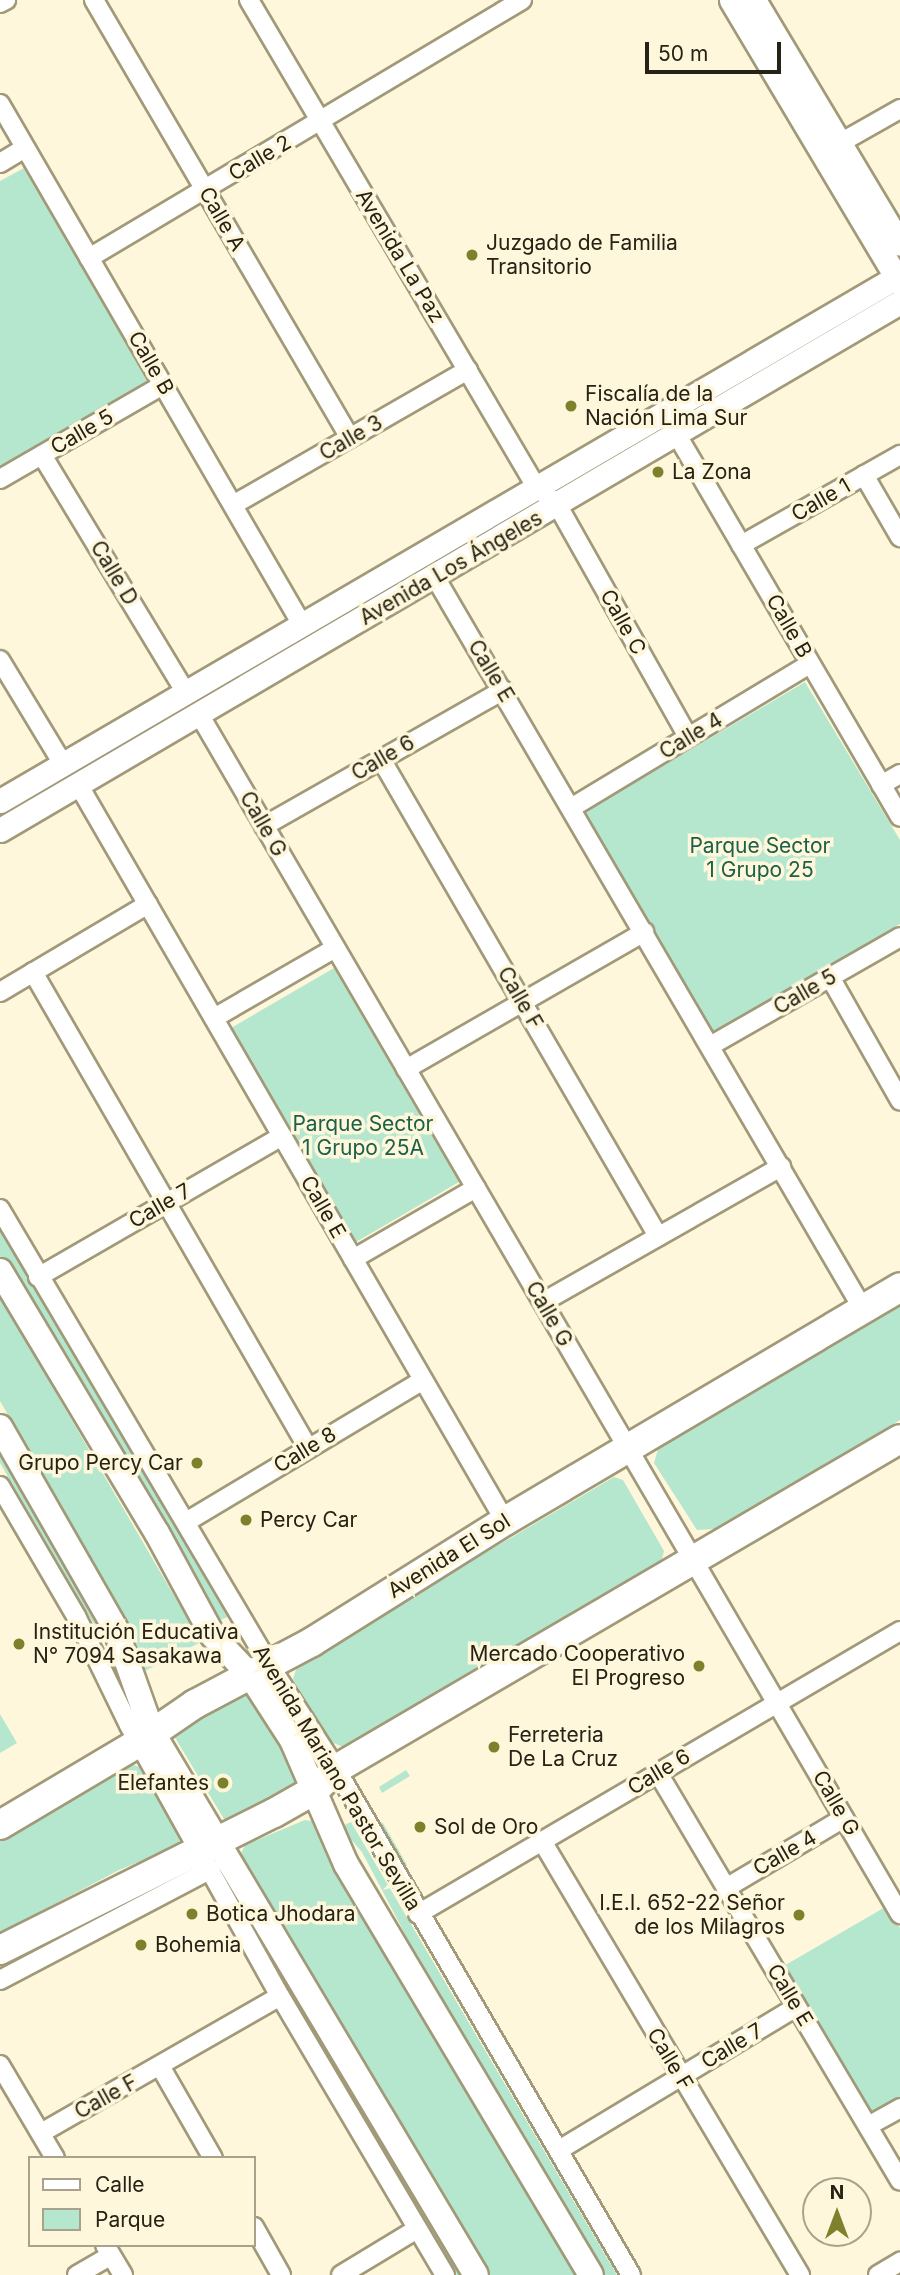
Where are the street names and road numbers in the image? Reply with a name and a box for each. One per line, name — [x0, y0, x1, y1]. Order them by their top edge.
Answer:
street label: Calle 2 — [224, 130, 296, 186]
street label: Calle A — [194, 182, 250, 256]
street label: Avenida La Paz — [350, 185, 450, 327]
street label: Calle B — [123, 327, 179, 399]
street label: Calle 5 — [46, 404, 118, 460]
street label: Calle 3 — [315, 410, 387, 466]
street label: Calle 1 — [787, 473, 855, 527]
street label: Avenida Los Ángeles — [355, 505, 547, 631]
street label: Calle D — [85, 536, 143, 610]
street label: Calle C — [595, 585, 651, 659]
street label: Calle B — [761, 590, 817, 662]
street label: Calle E — [463, 635, 519, 707]
street label: Calle 4 — [655, 707, 727, 765]
street label: Calle 6 — [347, 730, 419, 786]
street label: Calle G — [234, 787, 292, 861]
street label: Calle F — [492, 962, 548, 1034]
street label: Calle 5 — [769, 964, 841, 1020]
street label: Calle E — [295, 1171, 351, 1243]
street label: Calle 7 — [125, 1178, 195, 1234]
street label: Calle G — [520, 1277, 578, 1351]
street label: Calle 8 — [269, 1422, 341, 1478]
street label: Avenida El Sol — [383, 1508, 515, 1604]
street label: Avenida Mariano Pastor Sevilla — [248, 1641, 426, 1915]
street label: Calle 6 — [623, 1744, 695, 1800]
street label: Calle G — [807, 1766, 865, 1840]
street label: Calle 4 — [749, 1825, 821, 1881]
street label: Calle E — [762, 1959, 818, 2031]
street label: Calle 7 — [697, 2018, 767, 2074]
street label: Calle F — [642, 2023, 698, 2095]
street label: Calle F — [70, 2070, 142, 2124]

